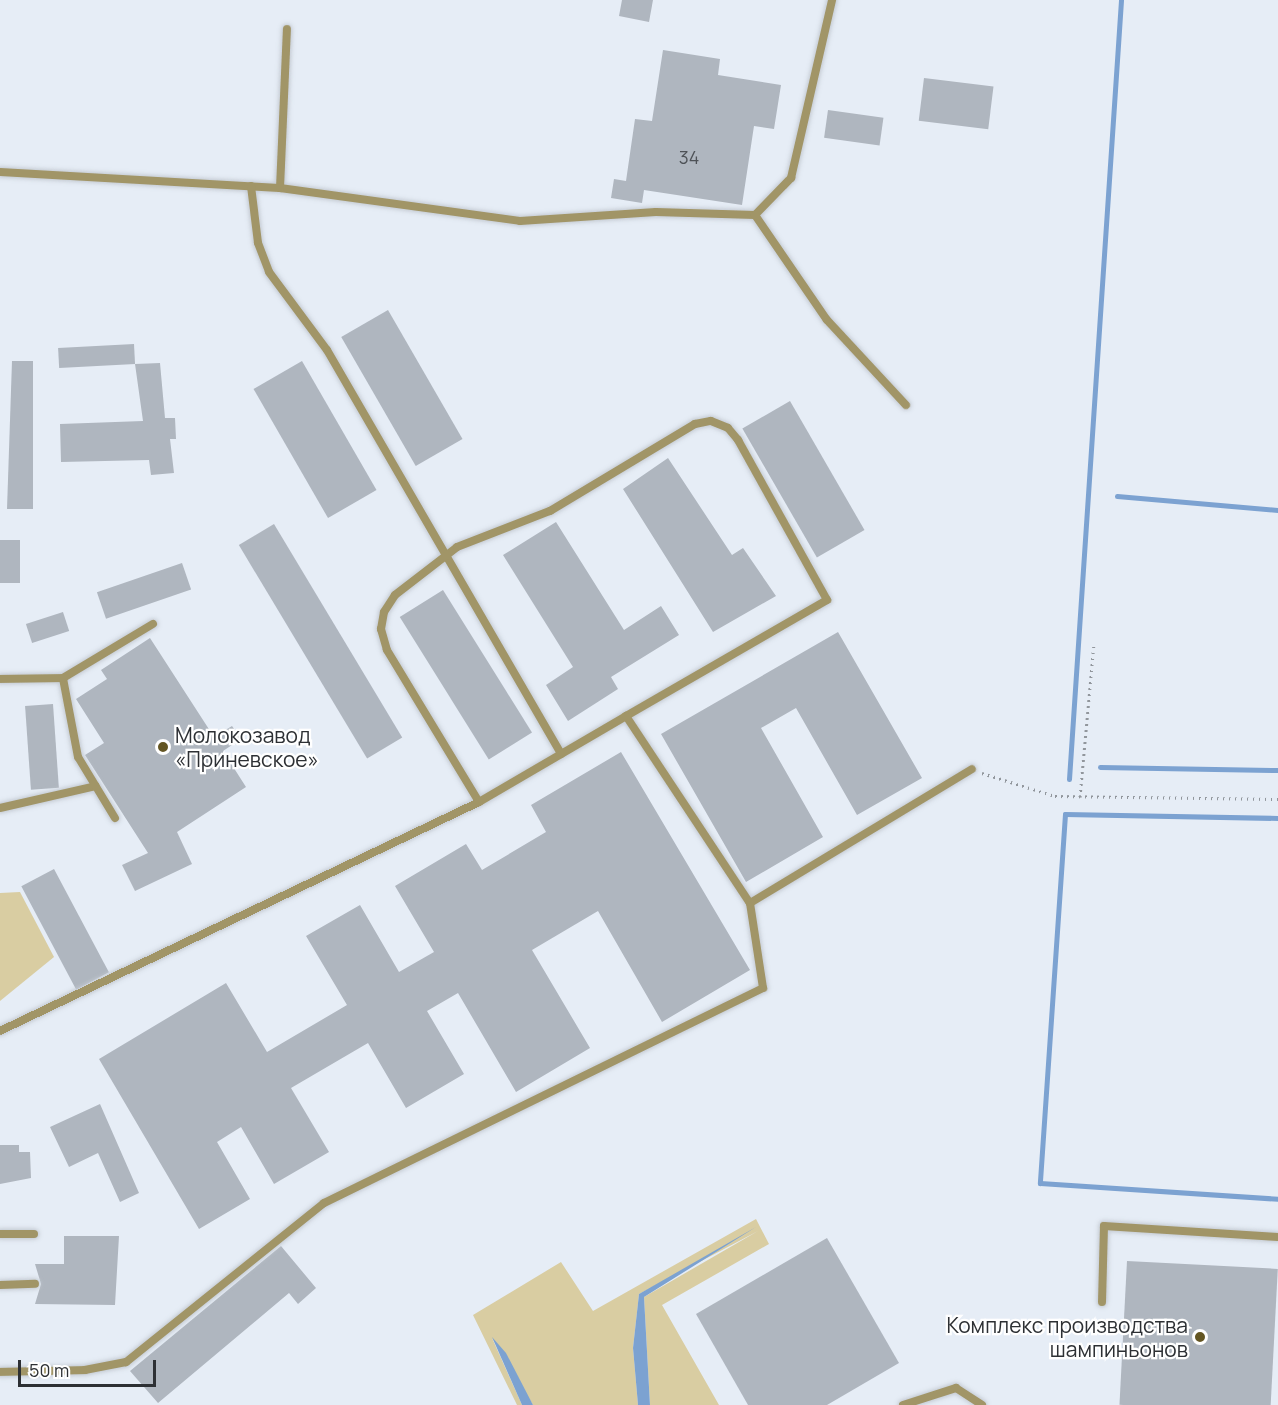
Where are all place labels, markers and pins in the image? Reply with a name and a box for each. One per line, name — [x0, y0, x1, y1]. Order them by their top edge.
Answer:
place label: Молокозавод «Приневское» — [175, 722, 319, 772]
marker: Молокозавод «Приневское» — [156, 740, 170, 754]
place label: Комплекс производства шампиньонов — [947, 1312, 1188, 1362]
marker: Комплекс производства шампиньонов — [1193, 1330, 1207, 1344]

